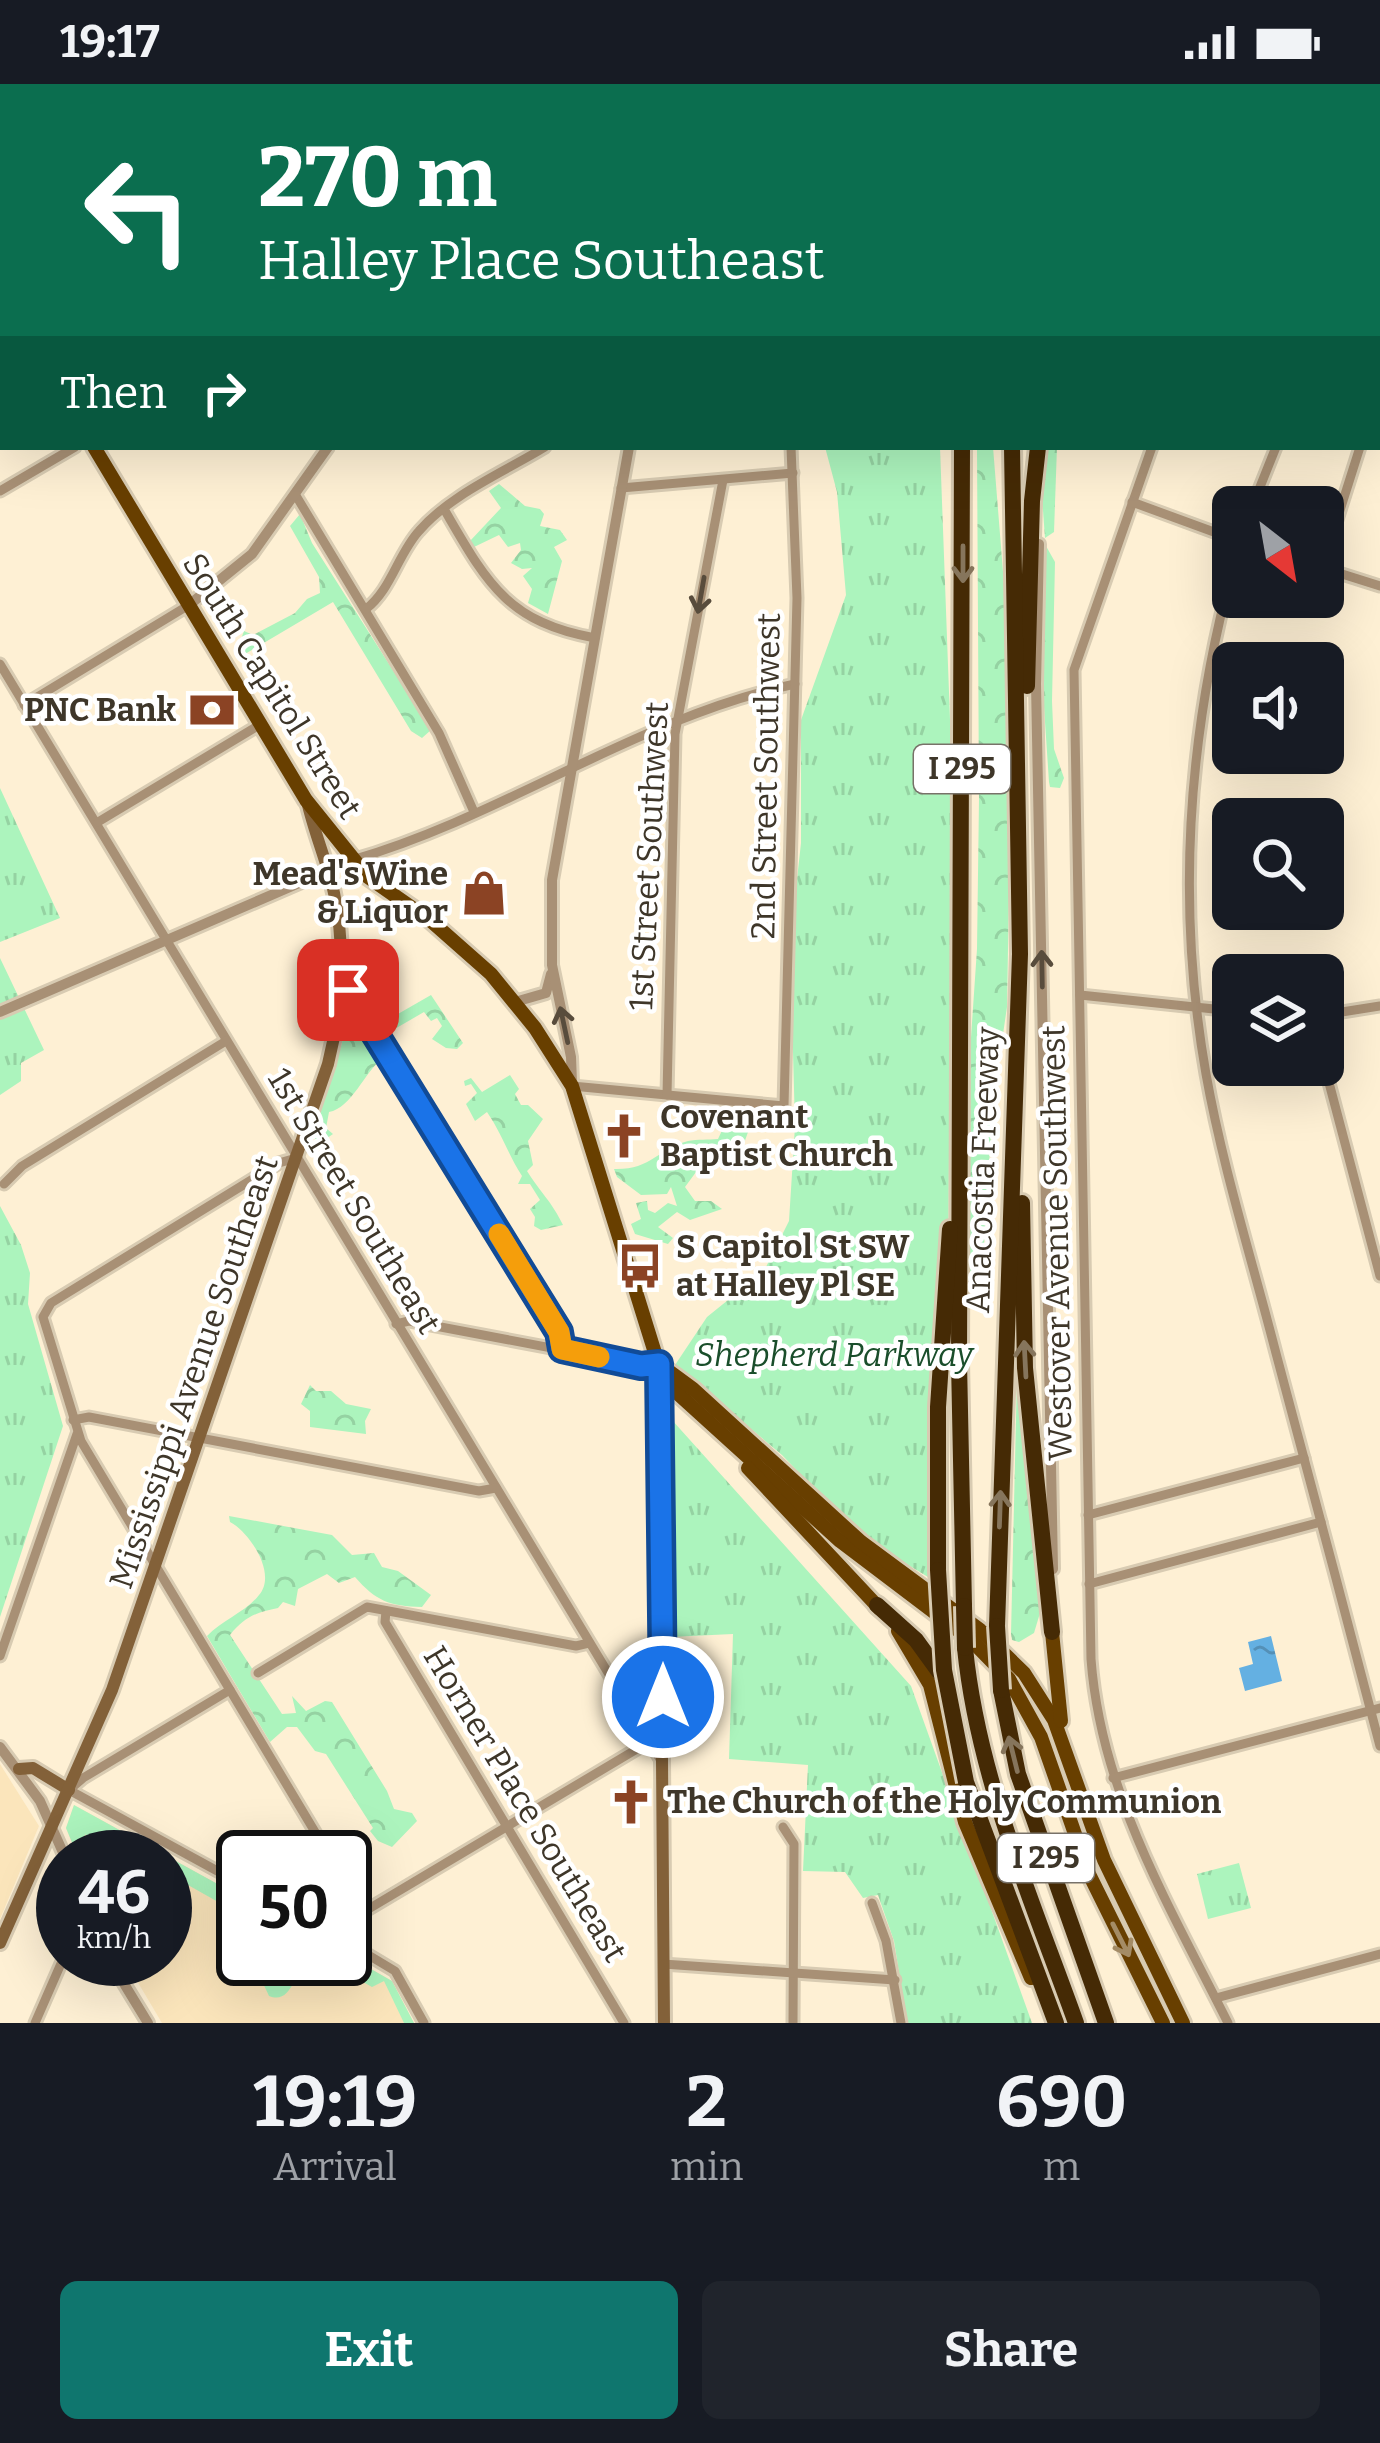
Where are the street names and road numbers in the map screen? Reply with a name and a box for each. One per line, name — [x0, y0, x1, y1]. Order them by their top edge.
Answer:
street label: South Capitol Street — [174, 546, 370, 826]
street label: 2nd Street Southwest — [743, 612, 789, 940]
street label: 1st Street Southwest — [621, 701, 677, 1011]
road number: I 295 — [914, 745, 1010, 793]
street label: Westover Avenue Southwest — [1033, 1025, 1081, 1461]
street label: Anacostia Freeway — [958, 1026, 1008, 1314]
street label: 1st Street Southeast — [259, 1061, 449, 1341]
street label: Mississippi Avenue Southeast — [101, 1150, 287, 1594]
street label: Horner Place Southeast — [415, 1639, 635, 1969]
road number: I 295 — [998, 1834, 1094, 1882]

